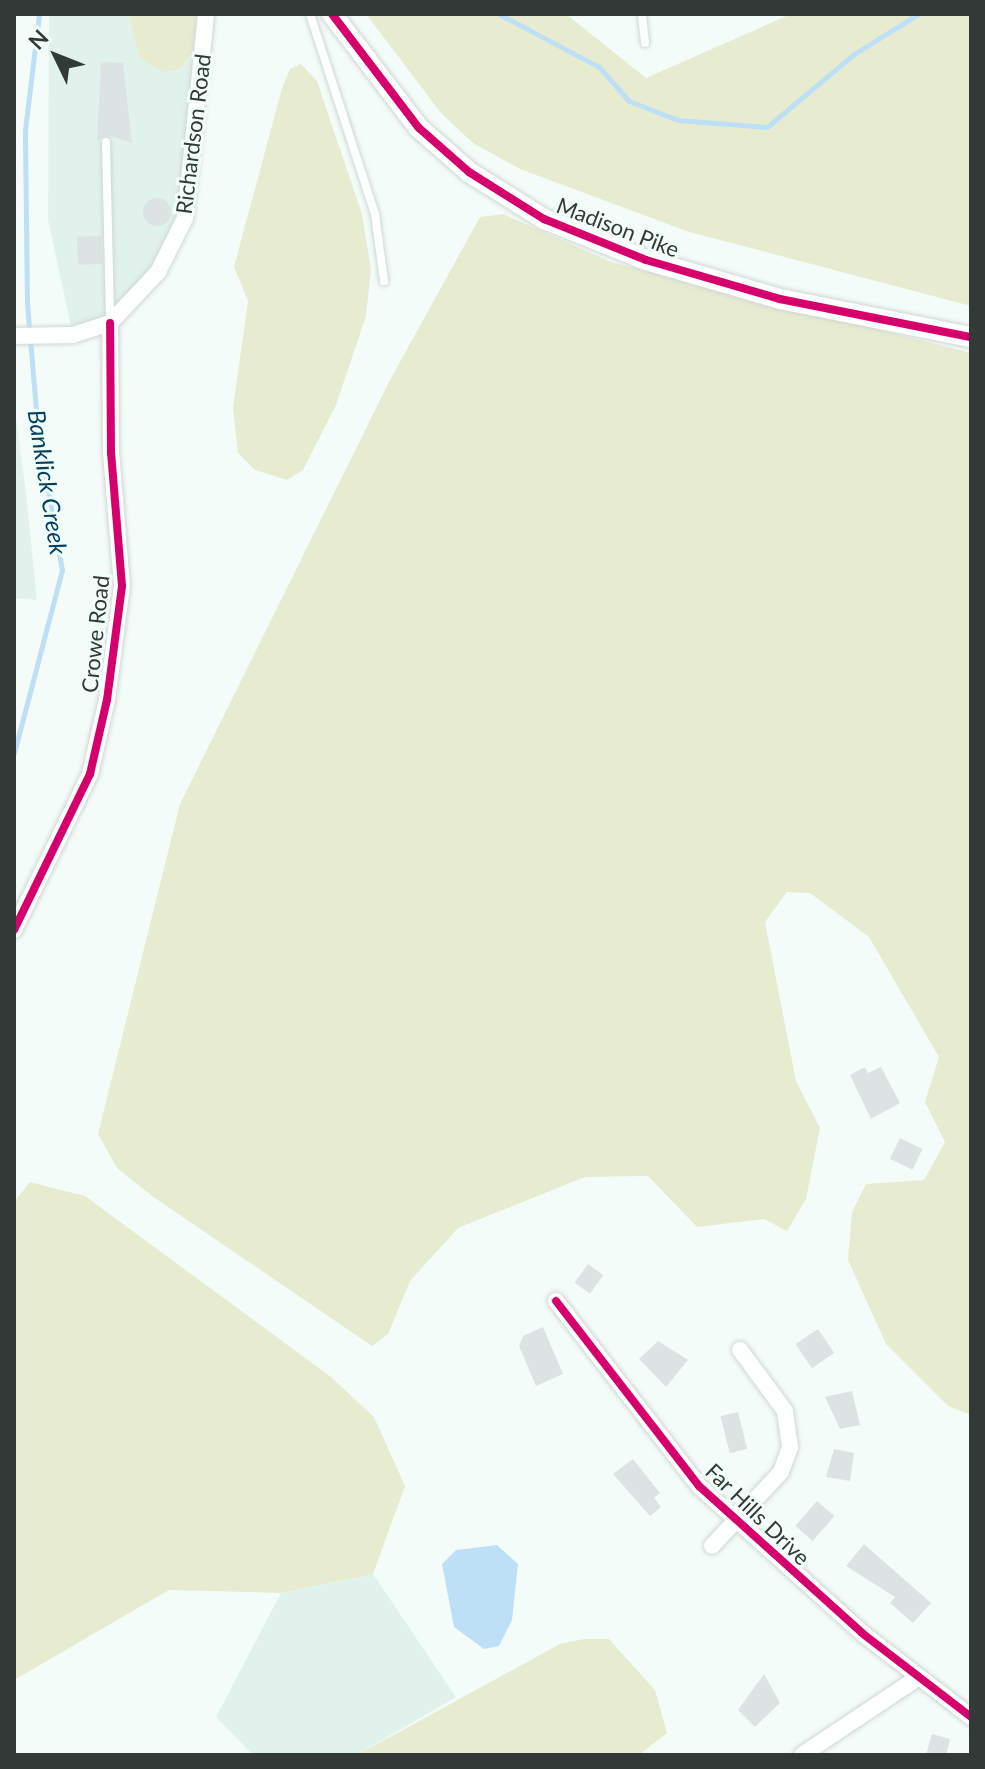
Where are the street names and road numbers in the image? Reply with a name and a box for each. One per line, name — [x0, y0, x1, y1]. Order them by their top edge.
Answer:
street label: Richardson Road — [170, 52, 216, 216]
street label: Madison Pike — [553, 192, 683, 262]
street label: Crowe Road — [76, 574, 114, 694]
street label: Far Hills Drive — [700, 1457, 816, 1571]

